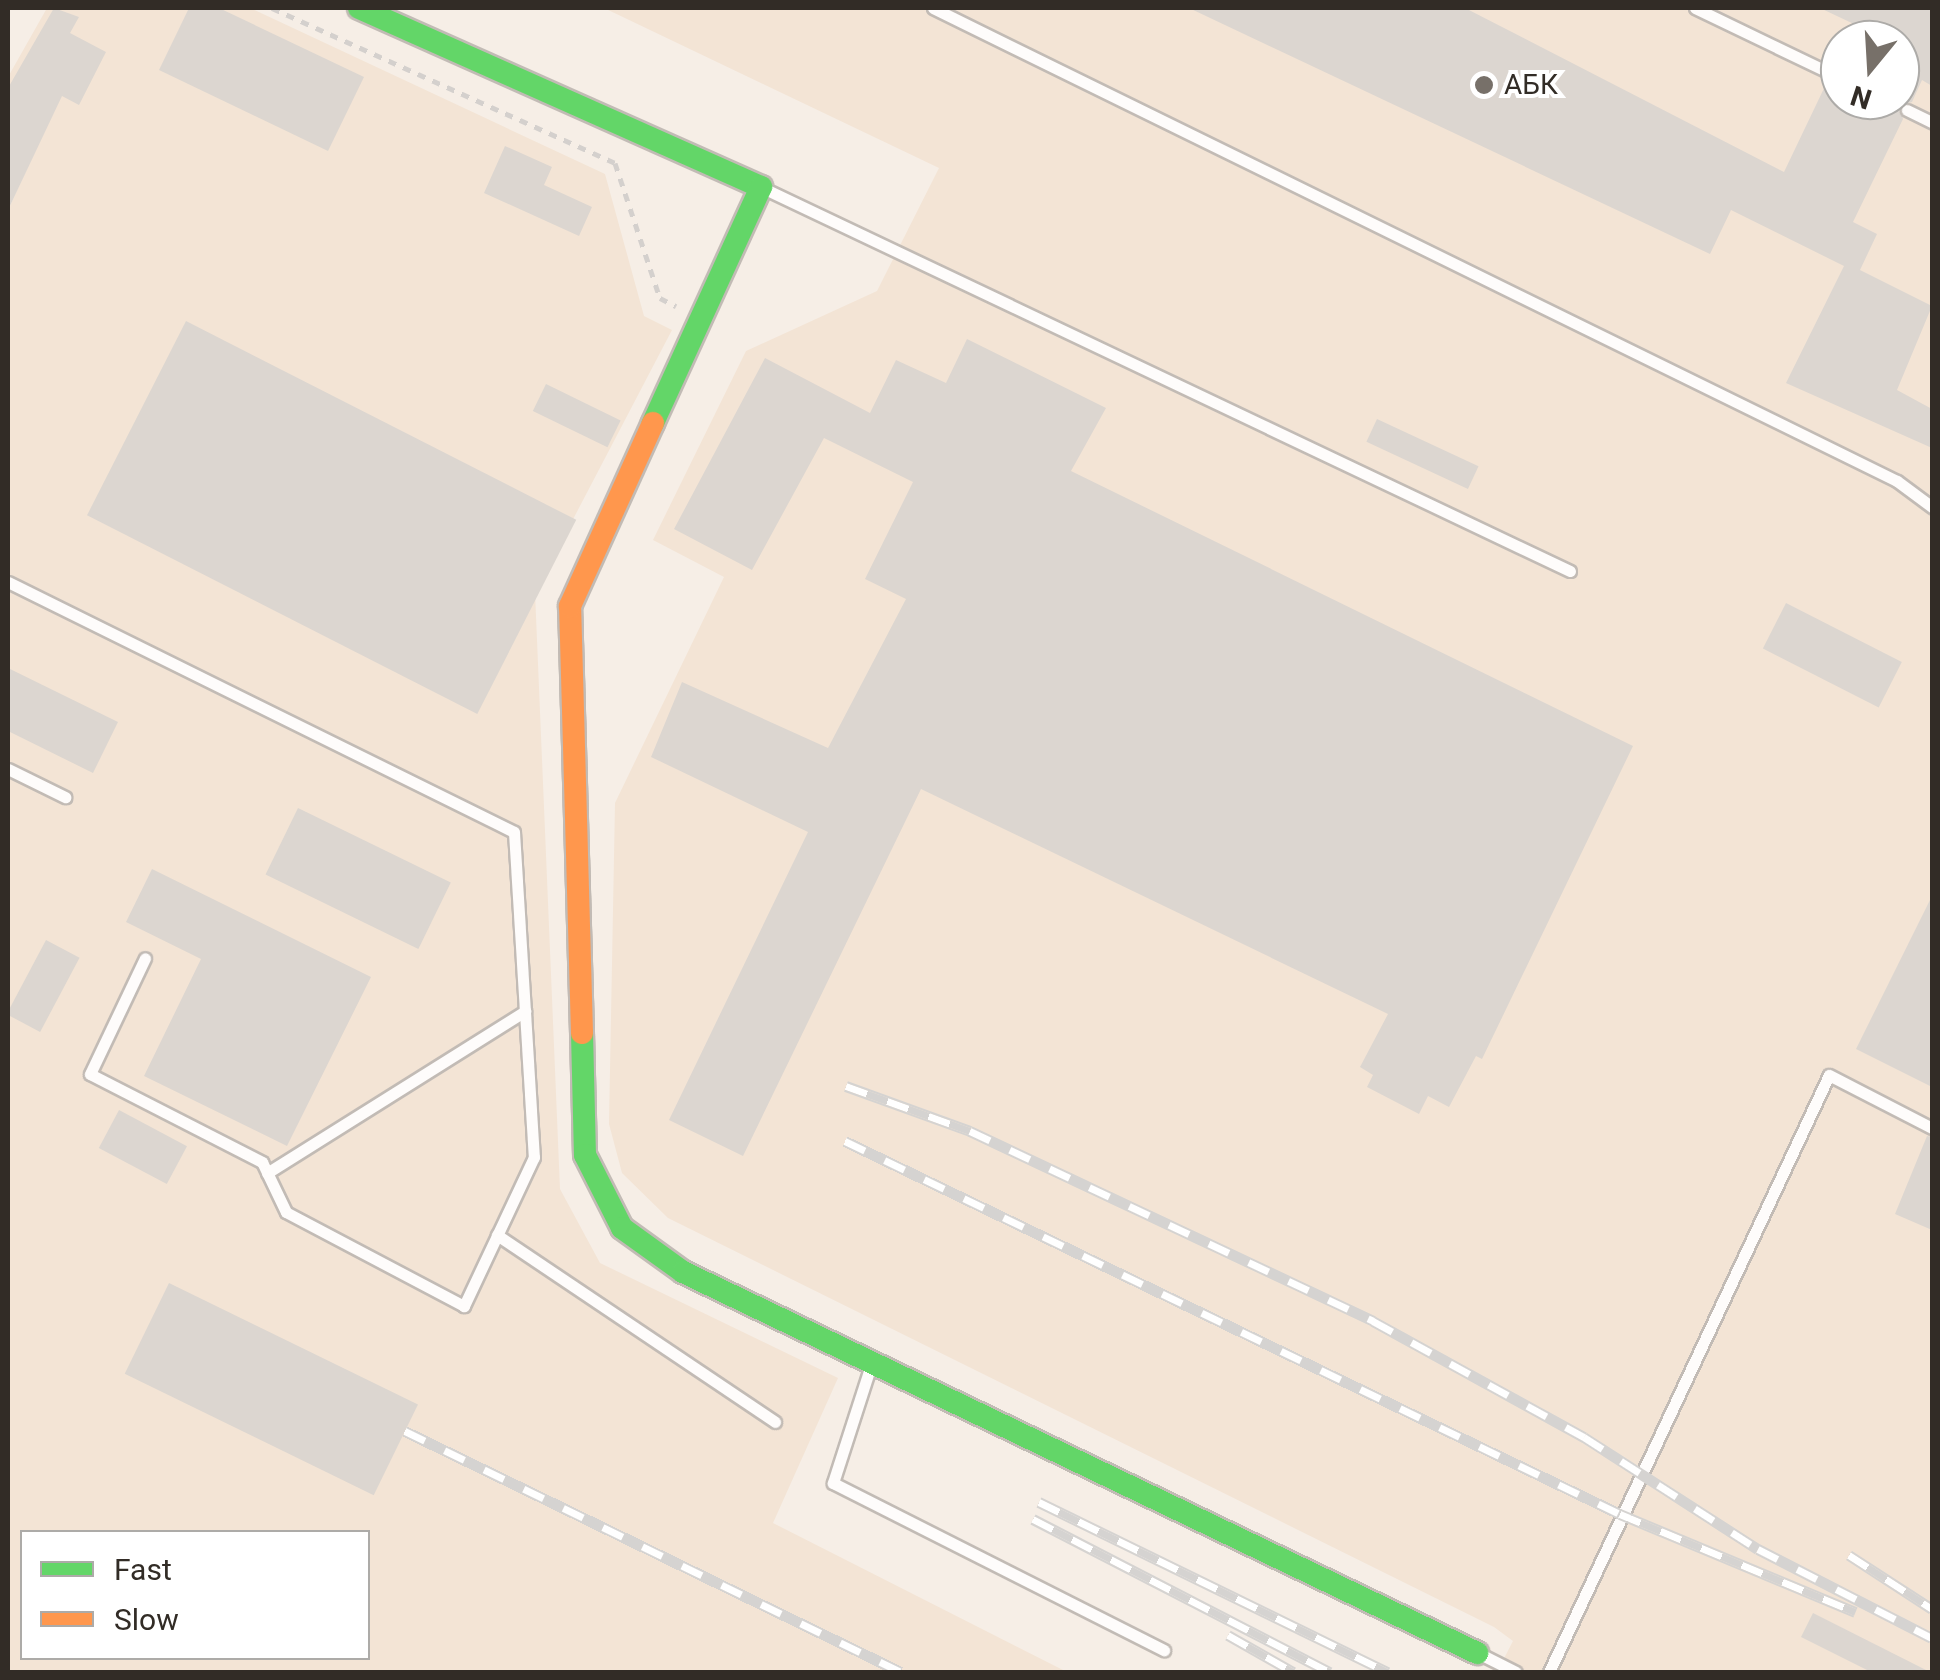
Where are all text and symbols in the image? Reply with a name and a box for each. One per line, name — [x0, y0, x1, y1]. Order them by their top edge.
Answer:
north arrow — [1820, 20, 1920, 120]
place label: АБК — [1504, 68, 1558, 102]
marker: АБК — [1473, 74, 1495, 96]
text: N — [1847, 78, 1876, 116]
legend — [20, 1530, 370, 1660]
text: Fast — [114, 1552, 172, 1587]
text: Slow — [114, 1602, 179, 1637]

